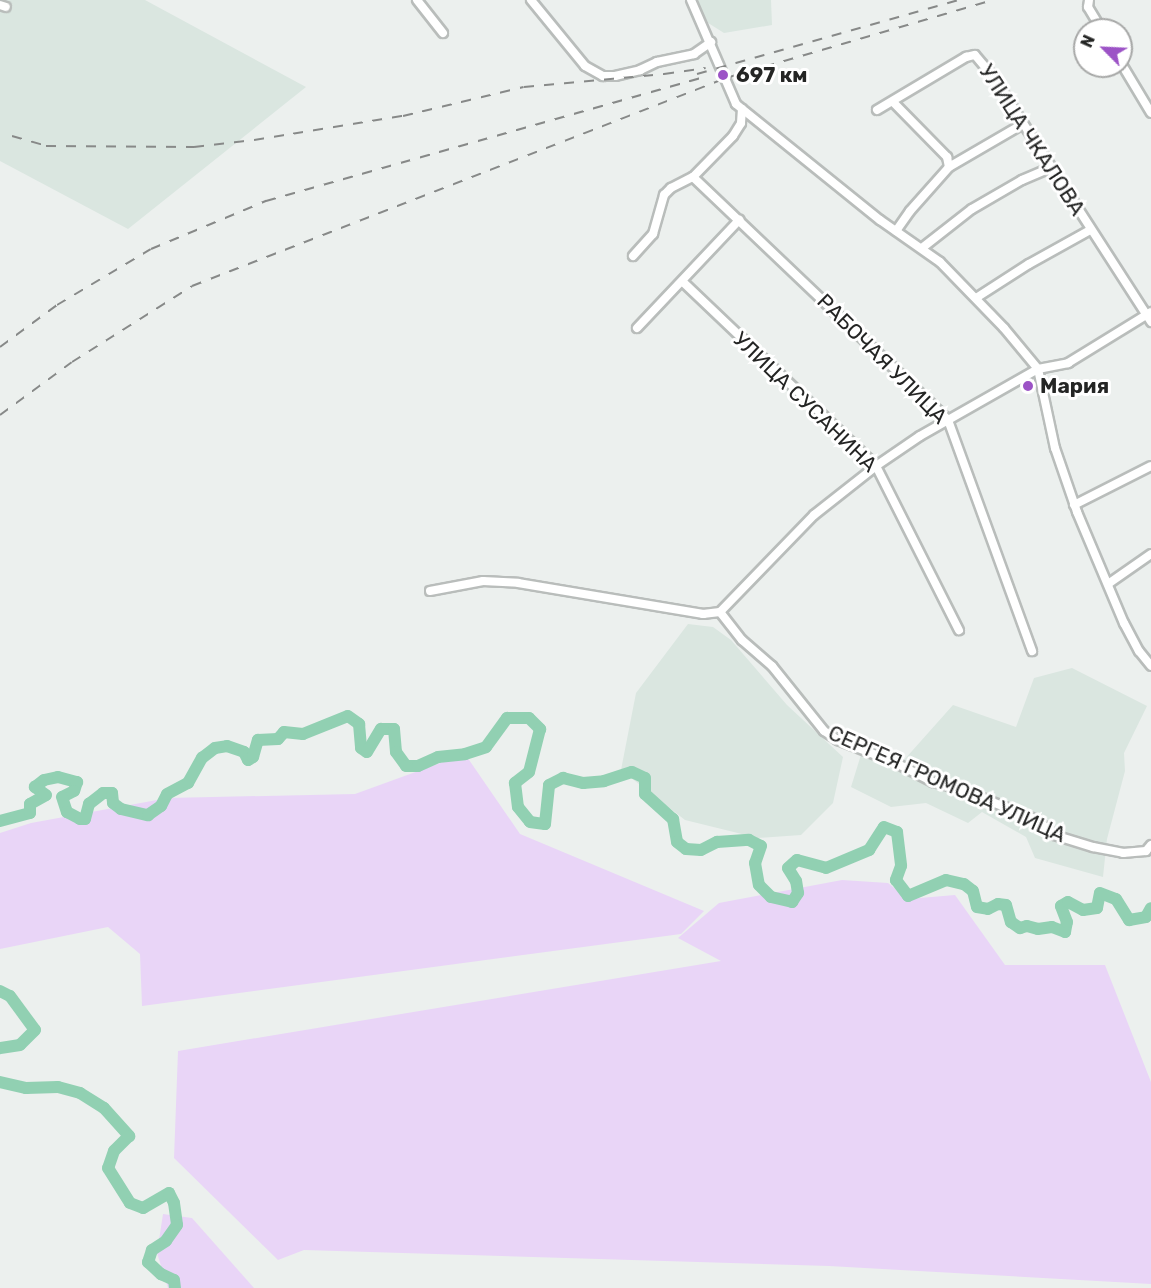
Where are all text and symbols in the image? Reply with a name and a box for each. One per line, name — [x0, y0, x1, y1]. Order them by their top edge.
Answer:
north arrow — [1073, 18, 1133, 78]
text: N — [1077, 32, 1099, 50]
street label: УЛИЦА ЧКАЛОВА — [974, 60, 1090, 220]
place label: 697 км — [736, 62, 808, 88]
marker: 697 км — [714, 66, 732, 84]
street label: РАБОЧАЯ УЛИЦА — [812, 289, 952, 429]
street label: УЛИЦА СУСАНИНА — [728, 327, 882, 477]
place label: Мария — [1040, 373, 1109, 399]
marker: Мария — [1021, 379, 1035, 393]
street label: СЕРГЕЯ ГРОМОВА УЛИЦА — [824, 720, 1070, 848]

